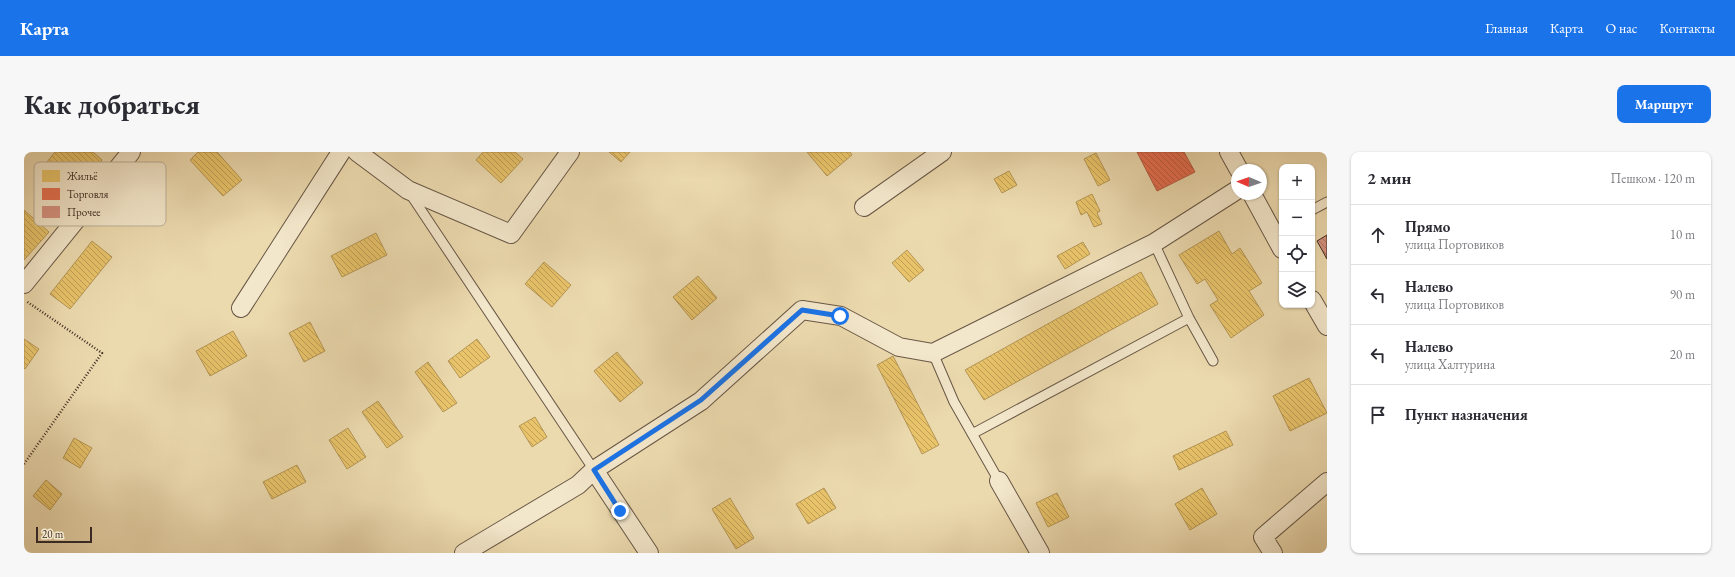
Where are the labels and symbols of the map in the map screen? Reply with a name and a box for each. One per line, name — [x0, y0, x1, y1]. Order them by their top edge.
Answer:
legend — [34, 162, 166, 226]
north arrow — [1231, 164, 1267, 200]
text: Жильё — [66, 169, 98, 183]
text: Торговля — [67, 187, 108, 201]
text: Прочее — [67, 205, 101, 219]
route start — [831, 307, 849, 325]
route end — [611, 502, 629, 520]
scale bar — [36, 525, 92, 544]

